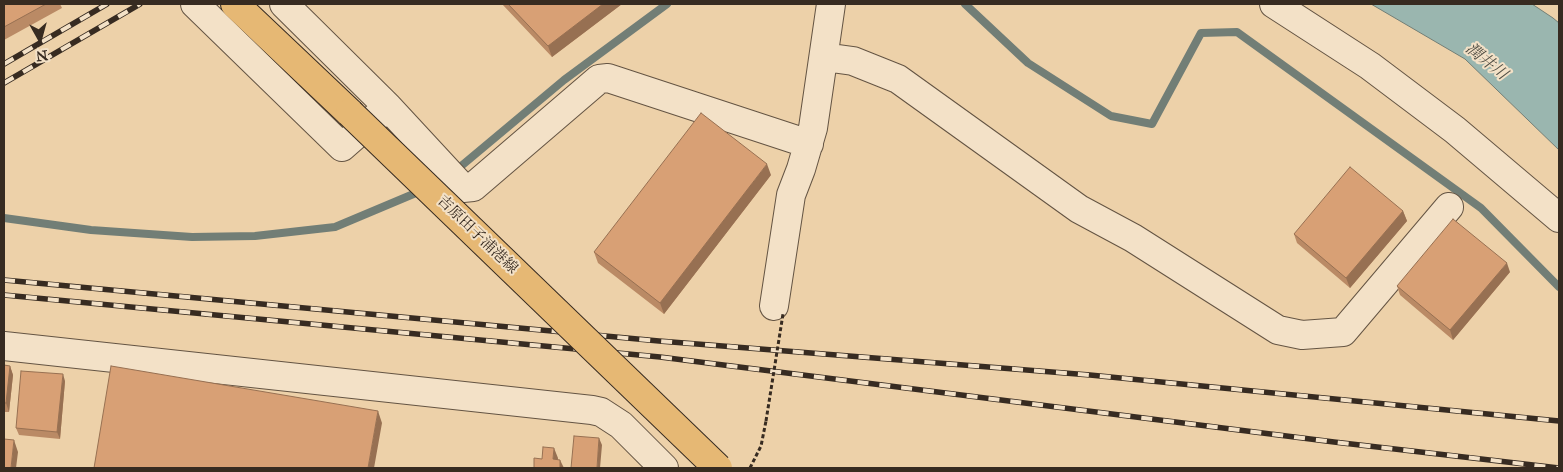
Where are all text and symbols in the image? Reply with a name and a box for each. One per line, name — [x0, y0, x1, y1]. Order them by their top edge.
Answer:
north arrow — [15, 15, 65, 65]
water label: 潤井川 — [1461, 39, 1511, 85]
text: N — [35, 46, 49, 65]
street label: 吉原田子浦港線 — [433, 192, 521, 278]

